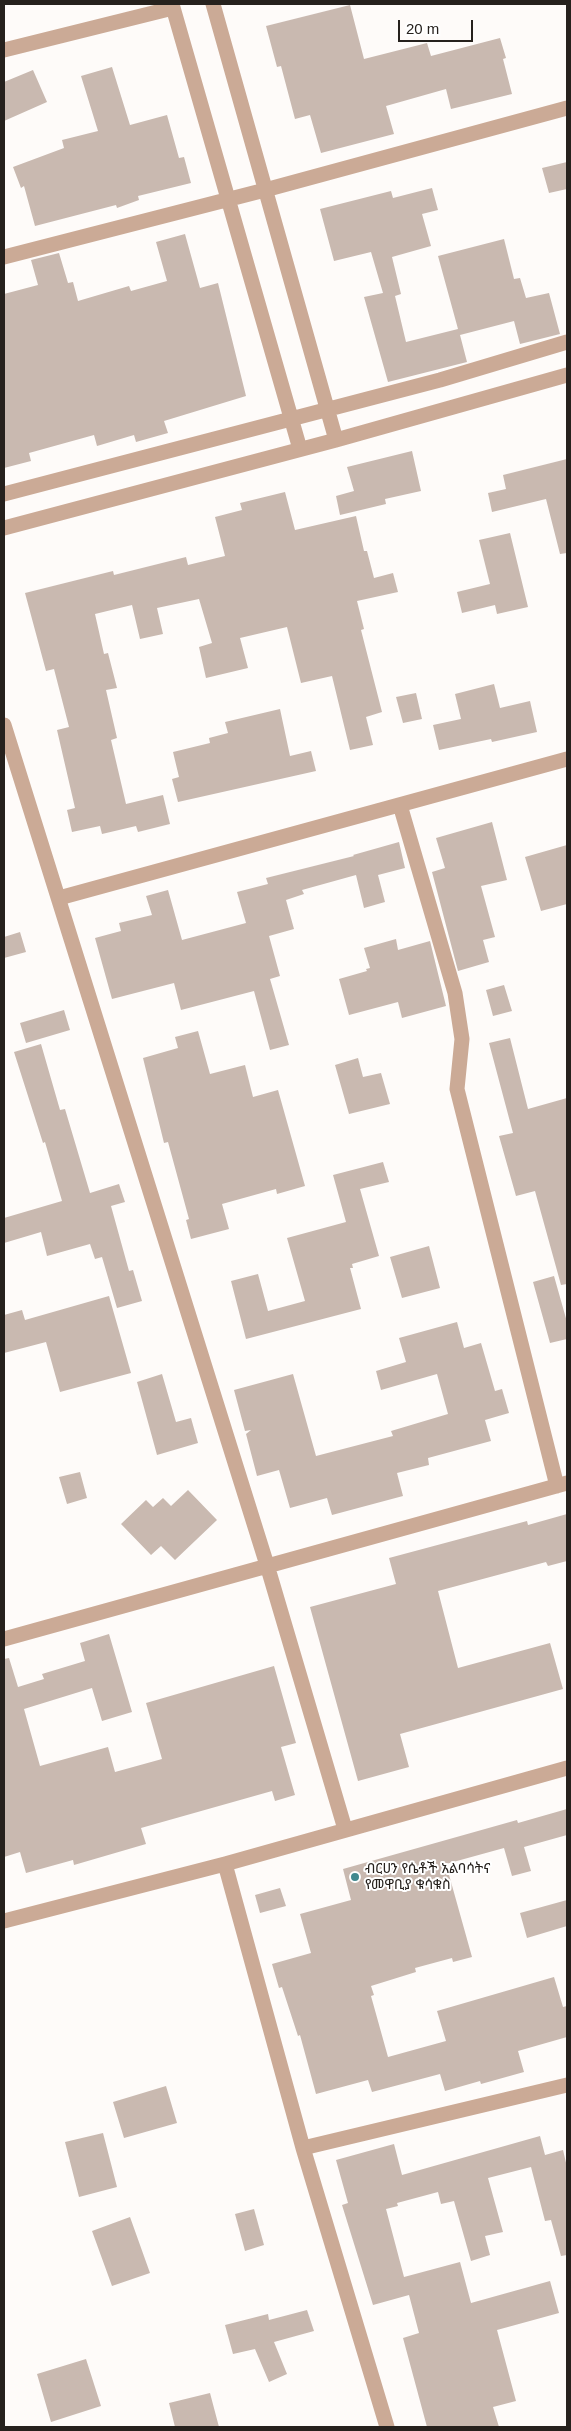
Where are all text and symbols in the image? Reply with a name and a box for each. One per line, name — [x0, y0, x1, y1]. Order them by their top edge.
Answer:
scale bar — [401, 10, 476, 42]
text: 20 m — [406, 20, 439, 37]
place label: ብርሀን የሴቶች አልባሳትና የመዋቢያ ቁሳቁስ — [365, 1861, 490, 1894]
marker: ብርሀን የሴቶች አልባሳትና የመዋቢያ ቁሳቁስ — [349, 1871, 361, 1883]

